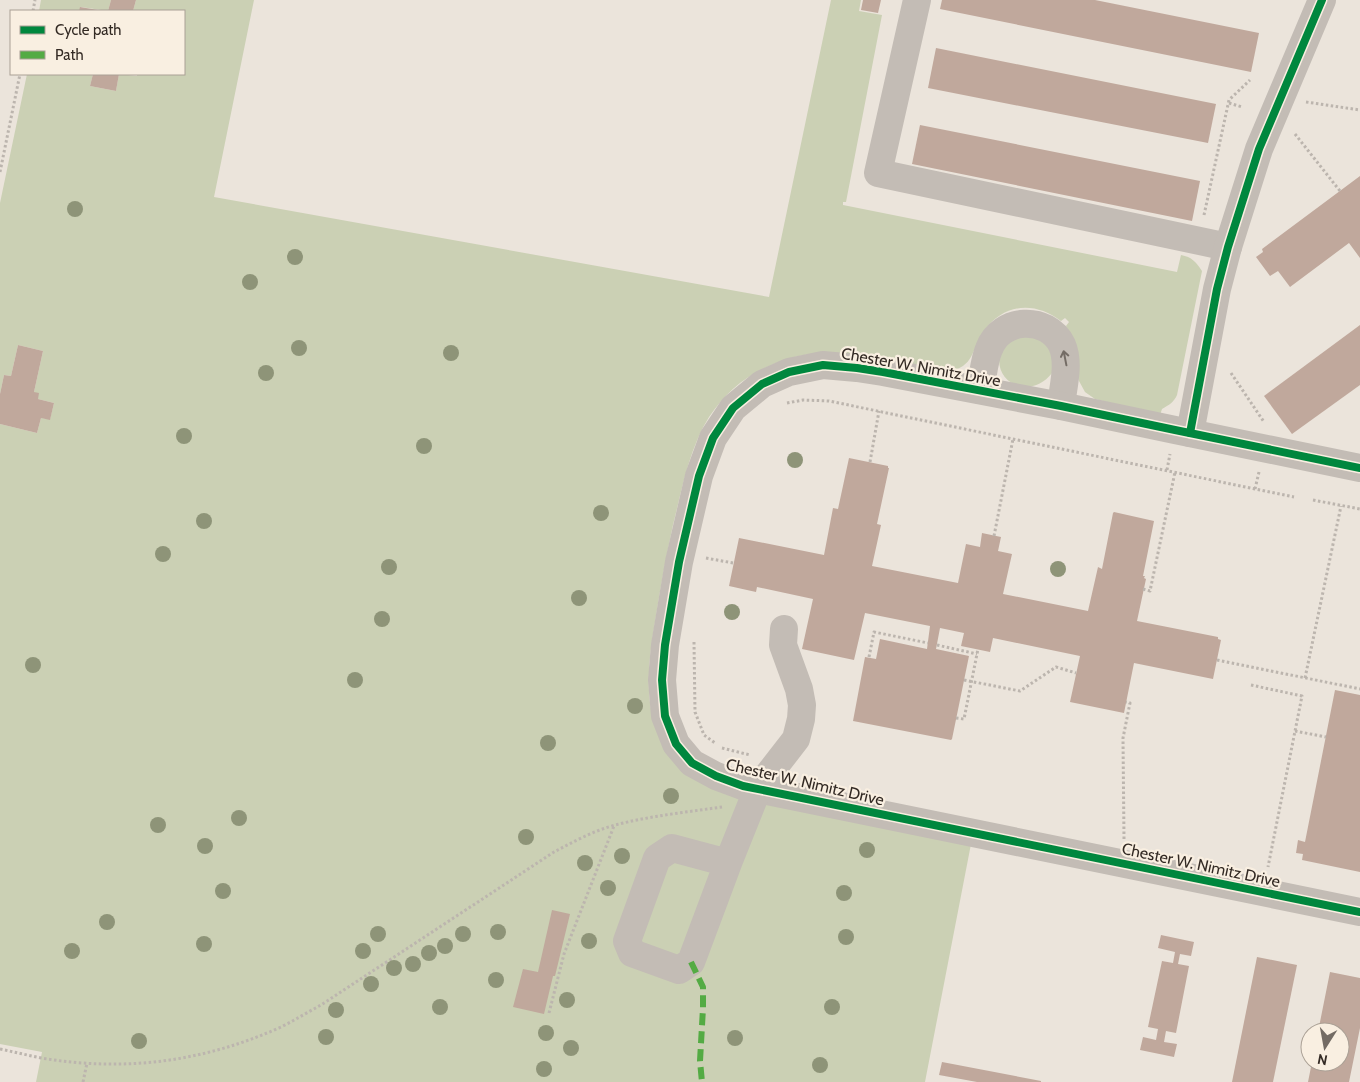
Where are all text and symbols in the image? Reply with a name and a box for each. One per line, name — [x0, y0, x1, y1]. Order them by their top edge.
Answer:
legend — [10, 10, 185, 75]
text: Cycle path — [55, 21, 121, 39]
text: Path — [55, 46, 84, 64]
street label: Chester W. Nimitz Drive — [840, 344, 1002, 390]
one-way arrow — [1059, 350, 1069, 366]
street label: Chester W. Nimitz Drive — [724, 755, 886, 809]
street label: Chester W. Nimitz Drive — [1120, 839, 1282, 891]
north arrow — [1300, 1022, 1350, 1072]
text: N — [1316, 1050, 1329, 1070]

